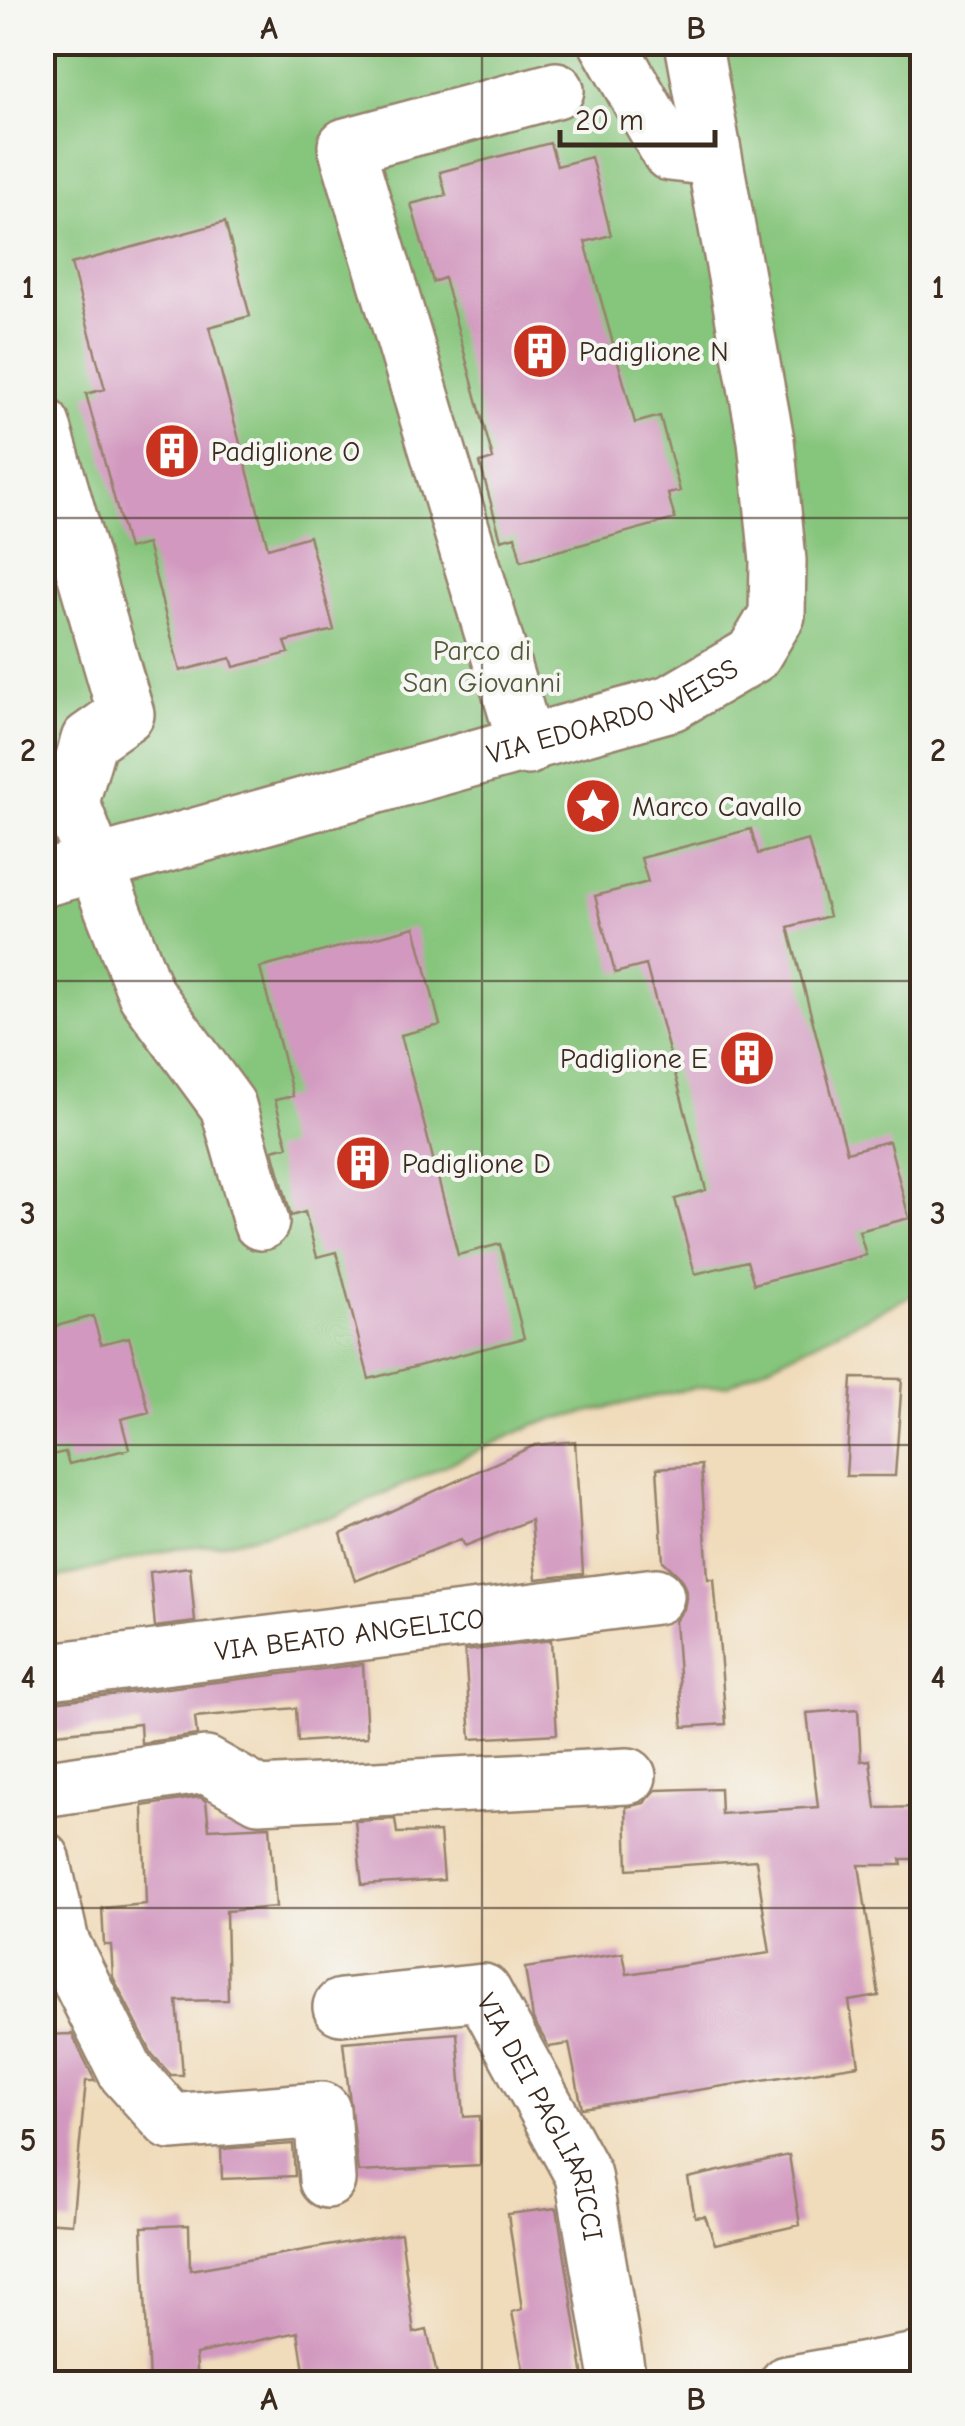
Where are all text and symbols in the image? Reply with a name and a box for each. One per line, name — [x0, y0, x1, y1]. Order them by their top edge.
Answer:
text: A — [260, 10, 278, 47]
text: B — [686, 10, 706, 47]
scale bar — [560, 85, 715, 147]
text: 20 m — [575, 103, 644, 138]
text: 1 — [22, 269, 34, 306]
text: 1 — [932, 269, 944, 306]
building icon: Padiglione N — [510, 321, 570, 381]
place label: Padiglione N — [579, 336, 729, 368]
building icon: Padiglione O — [142, 421, 202, 481]
place label: Padiglione O — [211, 436, 360, 468]
park label: Parco di San Giovanni — [403, 635, 561, 699]
street label: VIA EDOARDO WEISS — [483, 652, 744, 771]
text: 2 — [20, 732, 36, 769]
text: 2 — [930, 732, 946, 769]
place icon: Marco Cavallo — [563, 776, 623, 836]
place label: Marco Cavallo — [632, 791, 802, 823]
building icon: Padiglione E — [717, 1028, 777, 1088]
place label: Padiglione E — [560, 1043, 708, 1075]
building icon: Padiglione D — [333, 1133, 393, 1193]
place label: Padiglione D — [402, 1148, 551, 1180]
text: 3 — [20, 1195, 36, 1232]
text: 3 — [930, 1195, 946, 1232]
street label: VIA BEATO ANGELICO — [213, 1602, 487, 1667]
text: 4 — [20, 1659, 36, 1696]
text: 4 — [930, 1659, 946, 1696]
street label: VIA DEI PAGLIARICCI — [470, 1988, 609, 2243]
text: 5 — [20, 2122, 37, 2159]
text: 5 — [930, 2122, 947, 2159]
text: A — [260, 2381, 278, 2418]
text: B — [686, 2381, 706, 2418]

